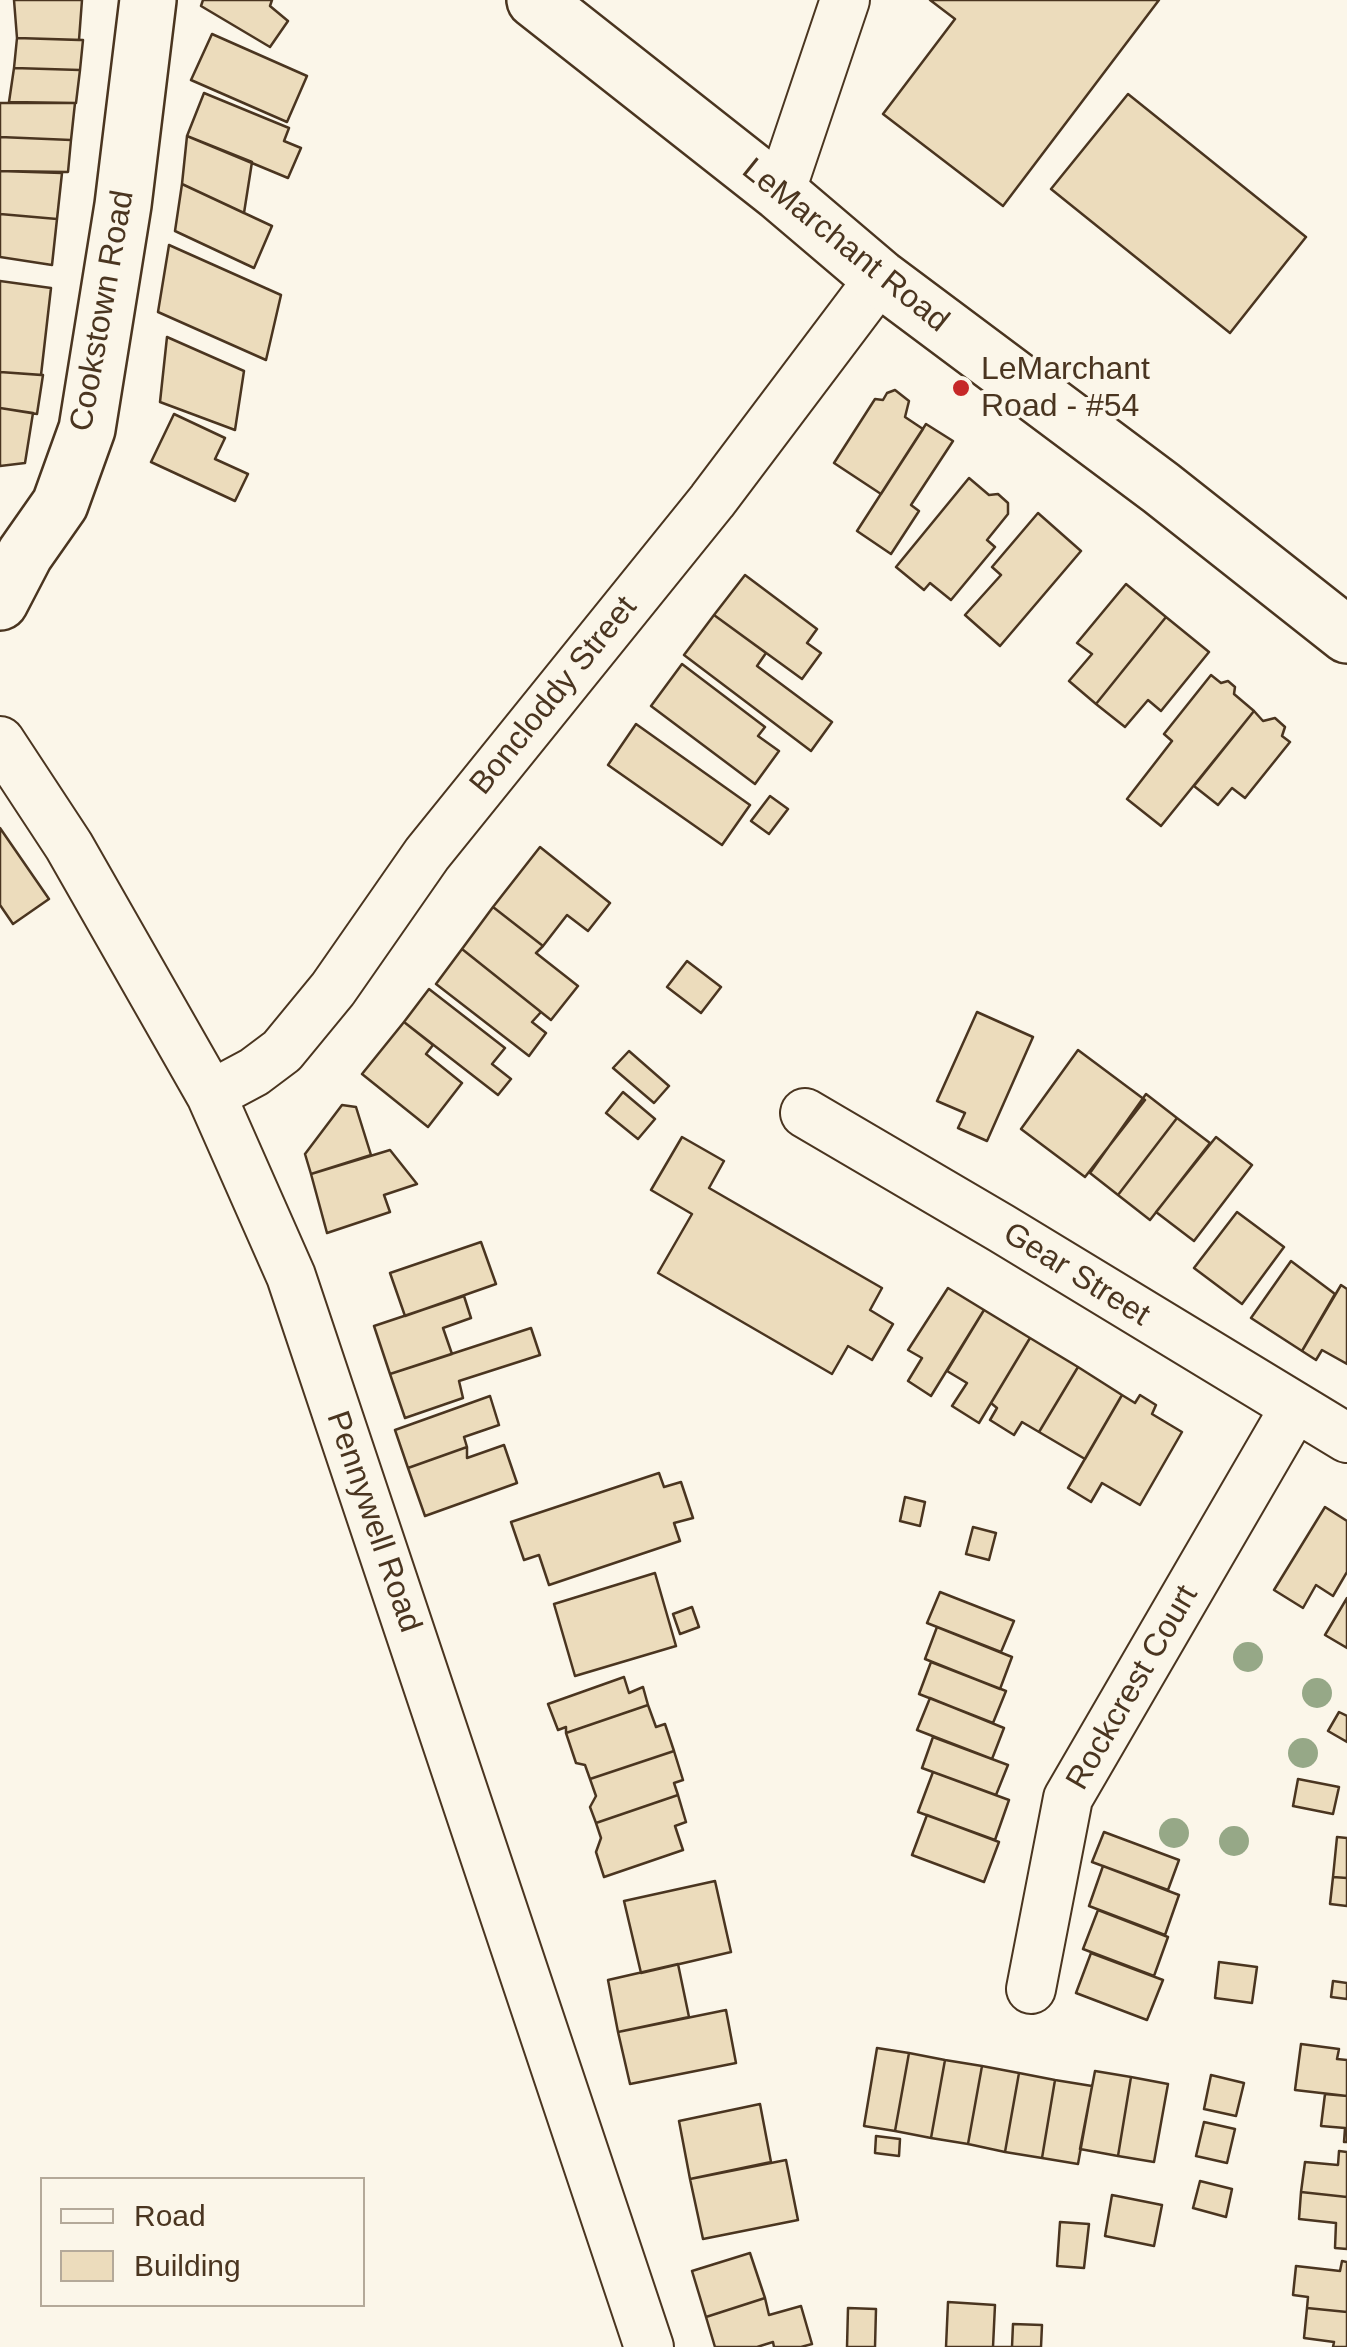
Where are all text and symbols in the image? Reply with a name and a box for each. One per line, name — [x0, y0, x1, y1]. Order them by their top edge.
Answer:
street label: LeMarchant Road — [734, 151, 956, 341]
street label: Cookstown Road — [63, 188, 143, 434]
place label: LeMarchant Road - #54 — [981, 351, 1150, 426]
marker: LeMarchant Road - #54 — [950, 377, 972, 399]
street label: Boncloddy Street — [462, 589, 646, 803]
street label: Gear Street — [996, 1215, 1156, 1335]
street label: Pennywell Road — [317, 1406, 429, 1638]
street label: Rockcrest Court — [1059, 1579, 1207, 1797]
legend — [40, 2177, 365, 2307]
text: Road — [134, 2199, 206, 2232]
text: Building — [134, 2249, 241, 2282]

